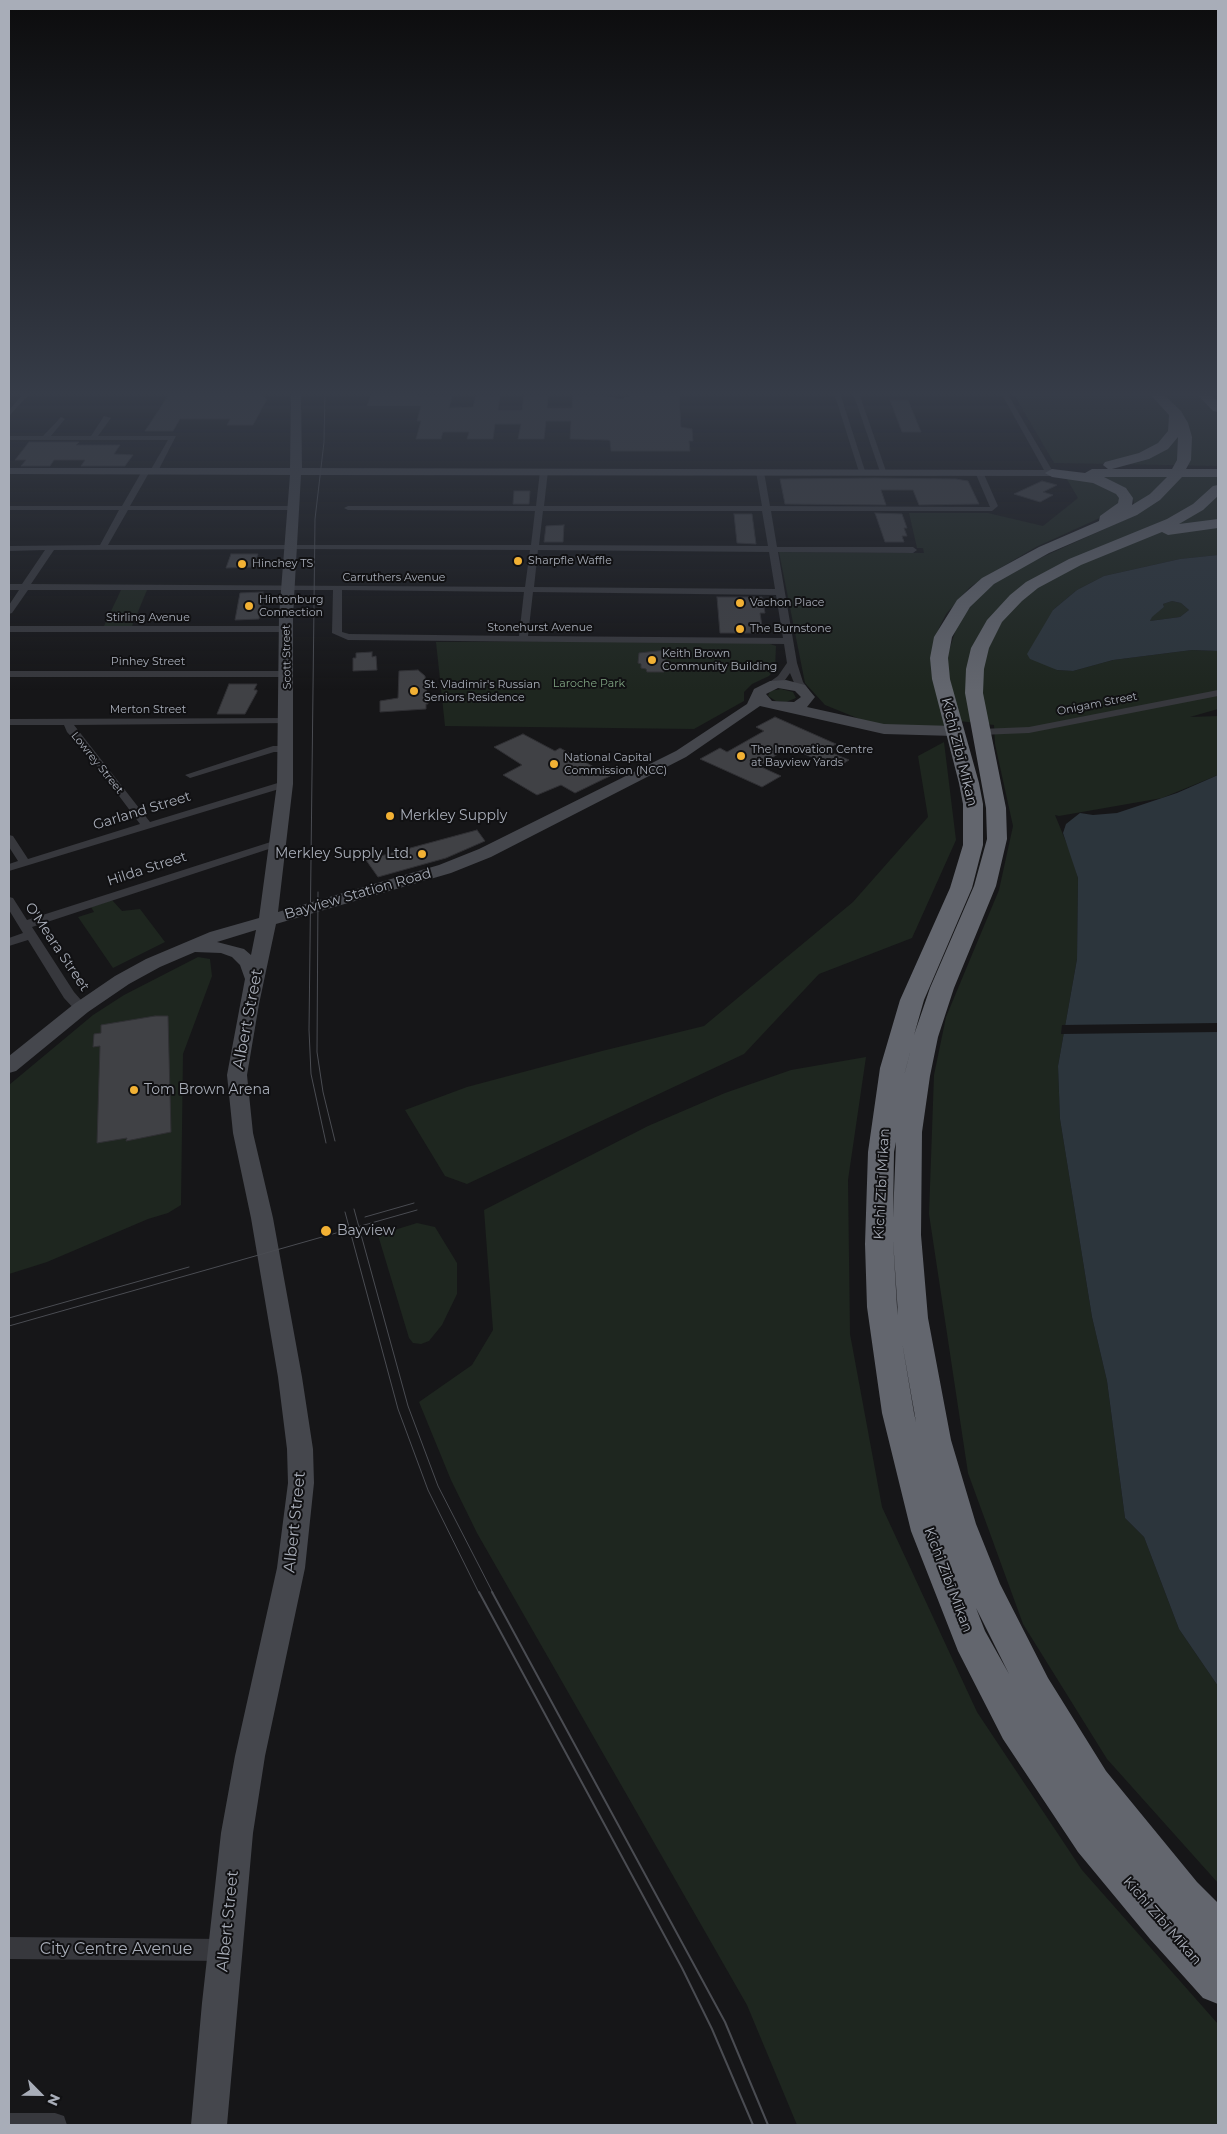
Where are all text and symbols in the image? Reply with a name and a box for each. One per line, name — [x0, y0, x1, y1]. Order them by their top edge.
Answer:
place label: Sharpfle Waffle — [528, 554, 612, 568]
marker: Sharpfle Waffle — [512, 555, 524, 567]
place label: Hinchey TS — [252, 557, 313, 571]
marker: Hinchey TS — [236, 558, 248, 570]
street label: Carruthers Avenue — [342, 571, 446, 585]
place label: Hintonburg Connection — [259, 593, 324, 619]
place label: Vachon Place — [750, 596, 824, 610]
marker: Vachon Place — [734, 597, 746, 609]
marker: Hintonburg Connection — [243, 600, 255, 612]
street label: Stirling Avenue — [106, 611, 190, 625]
street label: Stonehurst Avenue — [487, 621, 593, 635]
place label: The Burnstone — [750, 622, 831, 636]
marker: The Burnstone — [734, 623, 746, 635]
street label: Scott Street — [280, 625, 294, 689]
place label: Keith Brown Community Building — [662, 647, 777, 673]
marker: Keith Brown Community Building — [646, 654, 658, 666]
street label: Pinhey Street — [111, 655, 185, 669]
park label: Laroche Park — [553, 677, 625, 691]
place label: St. Vladimir's Russian Seniors Residence — [424, 678, 540, 704]
marker: St. Vladimir's Russian Seniors Residence — [408, 685, 420, 697]
street label: Onigam Street — [1056, 690, 1138, 718]
street label: Kichi Zībī Mīkan — [937, 696, 981, 808]
street label: Merton Street — [110, 703, 186, 717]
street label: Lowrey Street — [68, 729, 126, 797]
place label: The Innovation Centre at Bayview Yards — [751, 743, 873, 769]
marker: The Innovation Centre at Bayview Yards — [735, 750, 747, 762]
place label: National Capital Commission (NCC) — [564, 751, 667, 777]
marker: National Capital Commission (NCC) — [548, 758, 560, 770]
street label: Garland Street — [91, 788, 193, 834]
place label: Merkley Supply — [400, 808, 507, 824]
marker: Merkley Supply — [384, 810, 396, 822]
place label: Merkley Supply Ltd. — [275, 846, 412, 862]
street label: Hilda Street — [105, 848, 189, 890]
marker: Merkley Supply Ltd. — [416, 848, 428, 860]
street label: Bayview Station Road — [283, 865, 433, 923]
street label: O'Meara Street — [21, 899, 93, 995]
street label: Albert Street — [229, 967, 267, 1071]
place label: Tom Brown Arena — [144, 1082, 270, 1098]
marker: Tom Brown Arena — [128, 1084, 140, 1096]
street label: Kichi Zībī Mīkan — [871, 1128, 893, 1240]
place label: Bayview — [337, 1223, 395, 1239]
marker: Bayview — [319, 1224, 333, 1238]
street label: Albert Street — [280, 1470, 310, 1574]
street label: Kichi Zībī Mīkan — [920, 1525, 976, 1635]
street label: Albert Street — [213, 1869, 243, 1973]
street label: Kichi Zībī Mīkan — [1119, 1873, 1205, 1969]
street label: City Centre Avenue — [40, 1939, 192, 1959]
north arrow — [15, 2069, 65, 2119]
text: N — [43, 2091, 64, 2109]

